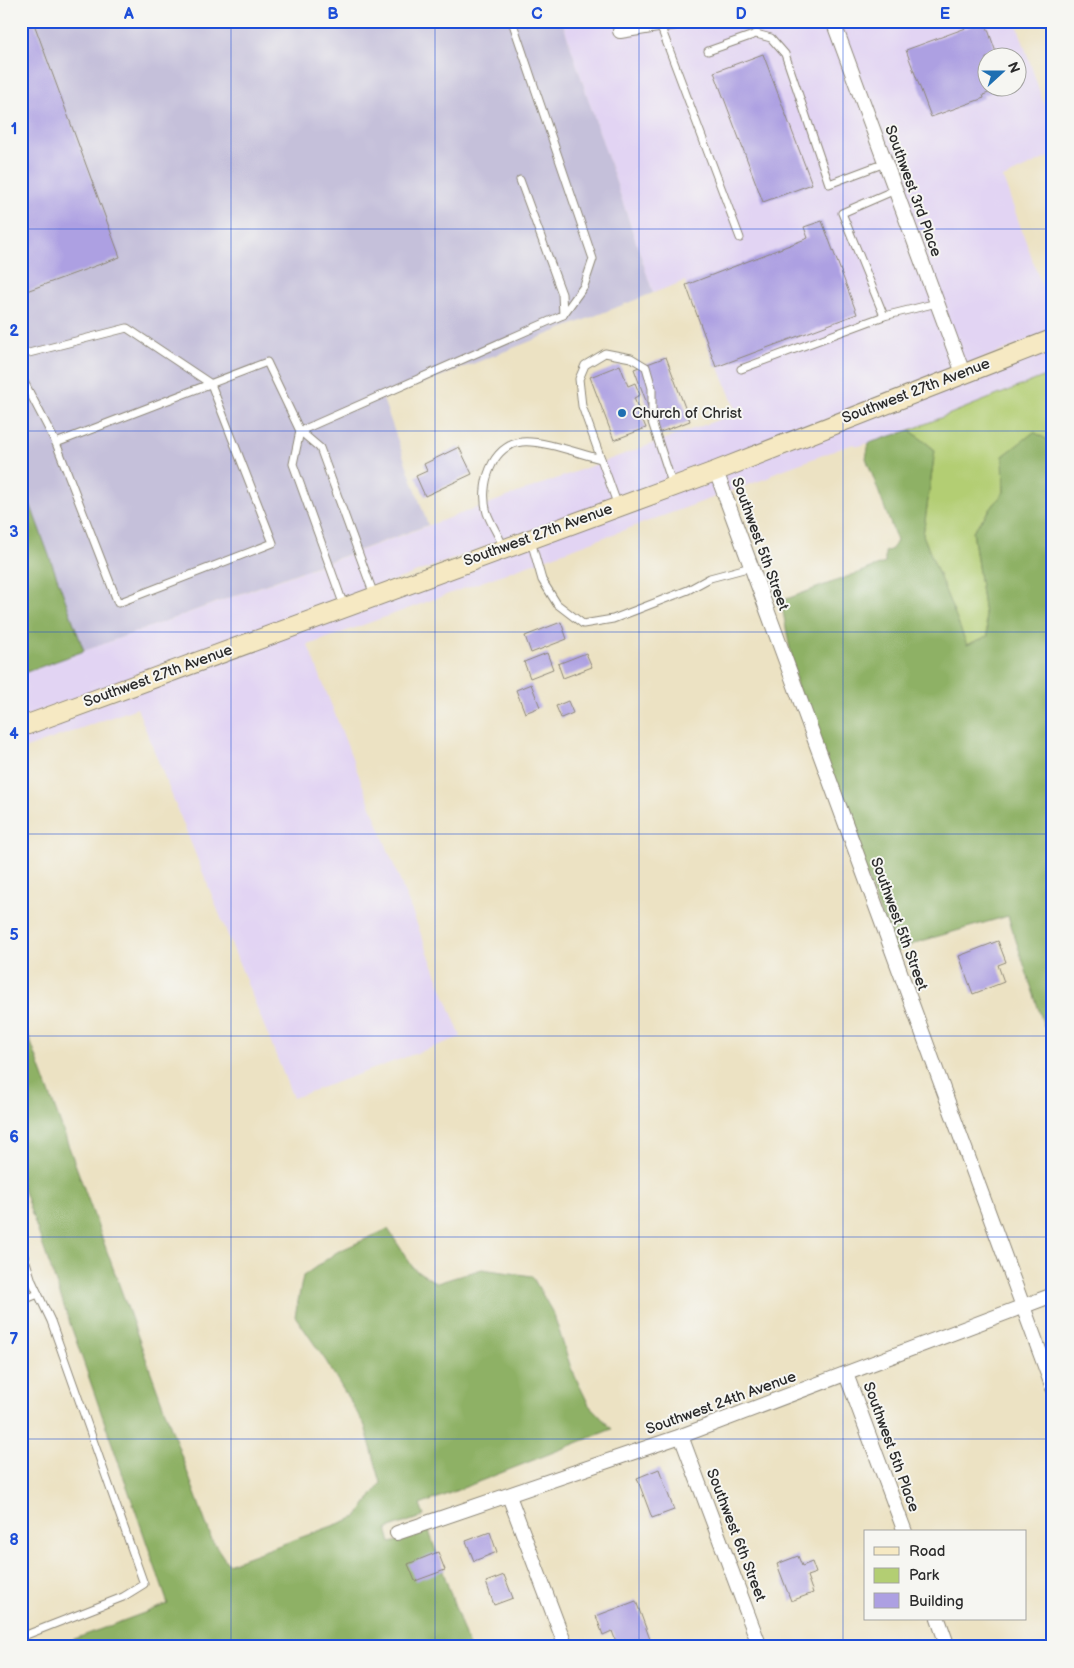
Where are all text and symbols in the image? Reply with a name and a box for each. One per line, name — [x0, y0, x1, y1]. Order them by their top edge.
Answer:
text: A — [123, 5, 134, 24]
text: B — [327, 5, 339, 24]
text: C — [531, 5, 543, 24]
text: D — [735, 5, 747, 24]
text: E — [940, 5, 950, 24]
north arrow — [976, 48, 1026, 98]
text: N — [1004, 60, 1023, 75]
text: 1 — [11, 120, 17, 139]
street label: Southwest 3rd Place — [880, 123, 946, 259]
text: 2 — [9, 322, 19, 341]
street label: Southwest 27th Avenue — [839, 354, 993, 428]
place label: Church of Christ — [632, 404, 742, 423]
marker: Church of Christ — [616, 407, 628, 419]
street label: Southwest 5th Street — [727, 475, 793, 613]
street label: Southwest 27th Avenue — [461, 499, 615, 571]
text: 3 — [9, 523, 19, 542]
street label: Southwest 27th Avenue — [81, 640, 235, 712]
text: 4 — [9, 725, 19, 744]
street label: Southwest 5th Street — [866, 855, 932, 993]
text: 5 — [9, 926, 19, 945]
text: 6 — [9, 1128, 19, 1147]
text: 7 — [10, 1330, 19, 1349]
street label: Southwest 24th Avenue — [643, 1367, 799, 1439]
street label: Southwest 5th Place — [859, 1379, 923, 1515]
street label: Southwest 6th Street — [702, 1466, 770, 1604]
legend — [864, 1530, 1026, 1620]
text: 8 — [9, 1531, 19, 1550]
text: Road — [909, 1542, 945, 1561]
text: Park — [909, 1566, 940, 1585]
text: Building — [909, 1592, 964, 1611]

